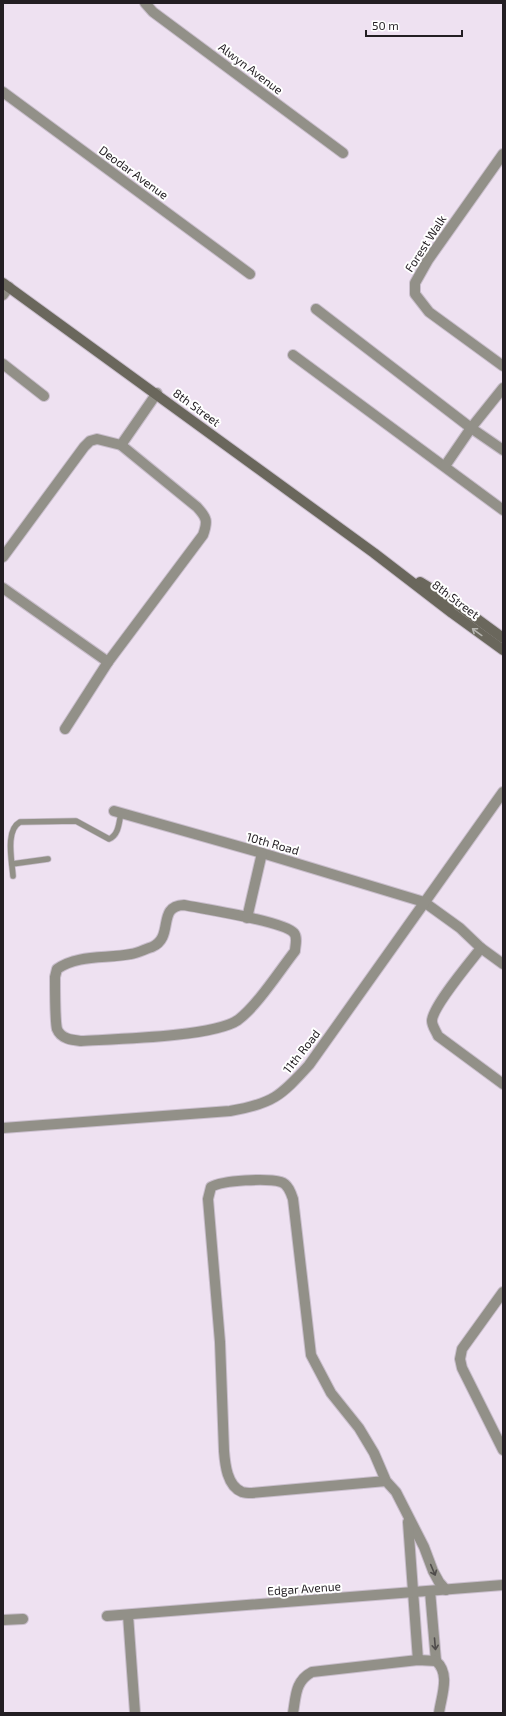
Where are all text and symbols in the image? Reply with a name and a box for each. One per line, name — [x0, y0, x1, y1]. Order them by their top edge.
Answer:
scale bar — [366, 12, 462, 38]
text: 50 m — [372, 18, 399, 32]
street label: Alwyn Avenue — [216, 39, 286, 97]
street label: Deodar Avenue — [97, 142, 171, 202]
street label: Forest Walk — [401, 212, 449, 274]
street label: 8th Street — [171, 385, 224, 429]
street label: 8th Street — [430, 577, 482, 621]
one-way arrow — [472, 628, 483, 636]
street label: 10th Road — [245, 829, 301, 857]
street label: 11th Road — [280, 1026, 322, 1076]
one-way arrow — [430, 1563, 437, 1575]
street label: Edgar Avenue — [267, 1578, 341, 1598]
one-way arrow — [431, 1637, 438, 1650]

